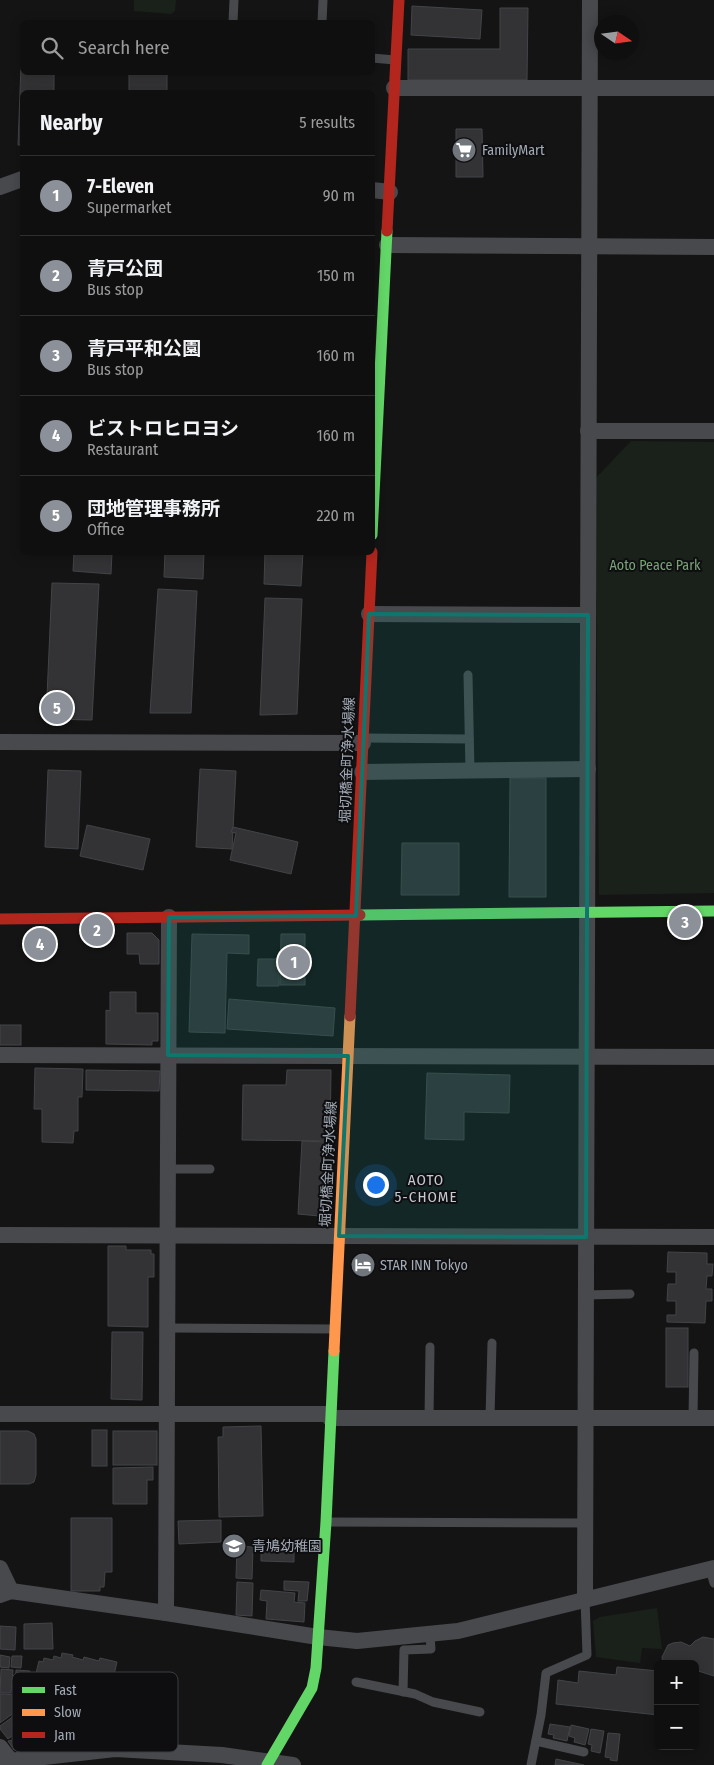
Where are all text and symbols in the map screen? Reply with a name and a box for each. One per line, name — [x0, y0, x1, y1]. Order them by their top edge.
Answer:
north arrow — [594, 15, 639, 60]
search box — [20, 20, 375, 75]
icon: search — [38, 34, 66, 62]
text: Search here — [78, 36, 170, 59]
text: Nearby — [40, 110, 102, 136]
text: 5 results — [299, 113, 355, 132]
supermarket icon: FamilyMart — [451, 137, 477, 163]
place label: FamilyMart — [482, 142, 545, 159]
text: 7-Eleven — [87, 175, 154, 198]
text: 1 — [53, 186, 59, 205]
text: 90 m — [323, 186, 355, 205]
text: Supermarket — [87, 198, 171, 217]
text: 青戸公団 — [87, 257, 163, 280]
text: 2 — [52, 266, 60, 285]
text: 150 m — [317, 266, 355, 285]
text: Bus stop — [87, 280, 143, 299]
text: 青戸平和公園 — [87, 337, 201, 360]
text: 3 — [52, 346, 60, 365]
text: 160 m — [316, 346, 355, 365]
text: Bus stop — [87, 360, 143, 379]
text: ビストロヒロヨシ — [87, 417, 239, 440]
text: 4 — [52, 426, 60, 445]
text: 160 m — [316, 426, 355, 445]
text: Restaurant — [87, 440, 158, 459]
text: 団地管理事務所 — [87, 497, 220, 520]
text: 5 — [52, 506, 60, 525]
text: 220 m — [316, 506, 355, 525]
text: Office — [87, 520, 125, 539]
park label: Aoto Peace Park — [609, 557, 701, 574]
pin: 5 — [41, 689, 73, 727]
street label: 堀切橋金町浄水場線 — [337, 697, 358, 823]
pin: 3 — [669, 903, 701, 941]
pin: 2 — [81, 911, 113, 949]
pin: 4 — [24, 925, 56, 963]
pin: 1 — [278, 943, 310, 981]
street label: 堀切橋金町浄水場線 — [317, 1101, 340, 1227]
district label: AOTO 5-CHOME — [394, 1171, 458, 1206]
your location — [363, 1172, 389, 1198]
hotel icon: STAR INN Tokyo — [350, 1252, 376, 1278]
place label: STAR INN Tokyo — [380, 1257, 468, 1274]
school or university icon: 青鳩幼稚園 — [221, 1533, 247, 1559]
place label: 青鳩幼稚園 — [252, 1538, 322, 1555]
map controls — [654, 1660, 699, 1750]
button: + — [654, 1660, 699, 1705]
legend — [12, 1672, 178, 1752]
text: Fast — [54, 1682, 77, 1699]
text: Slow — [54, 1704, 81, 1721]
button: − — [654, 1705, 699, 1750]
text: Jam — [54, 1727, 75, 1744]

